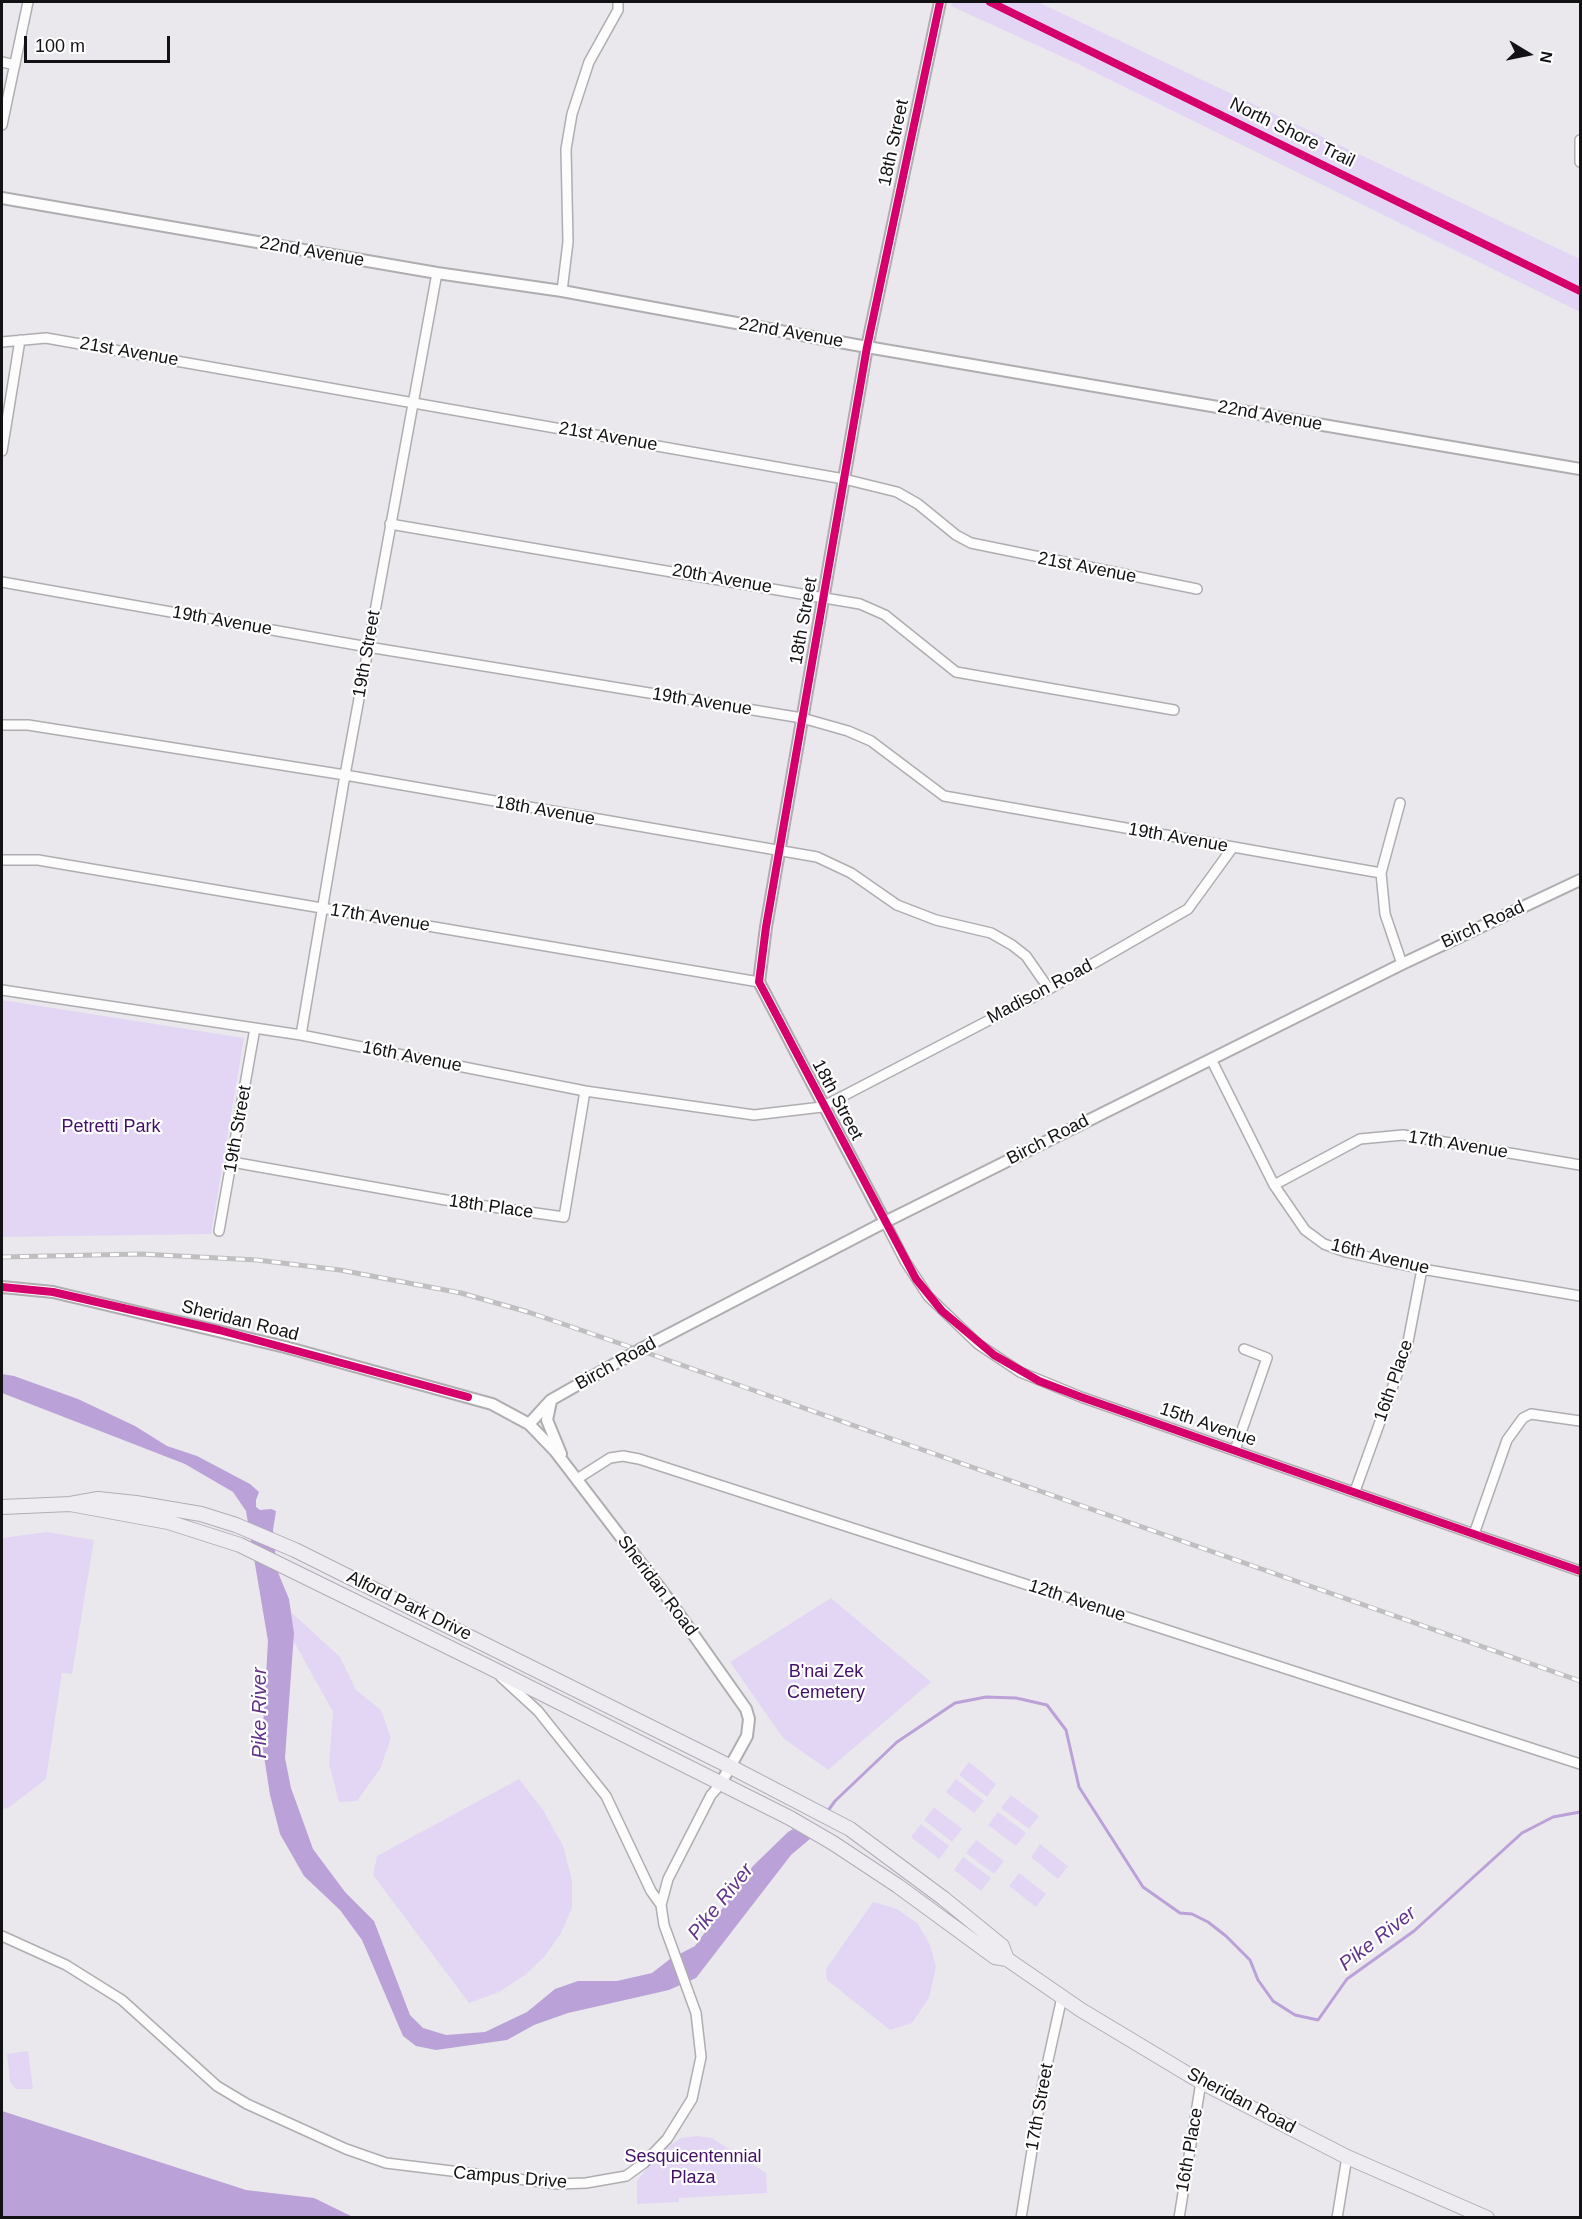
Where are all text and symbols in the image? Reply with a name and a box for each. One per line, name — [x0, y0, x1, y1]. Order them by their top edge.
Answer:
scale bar — [27, 24, 172, 62]
north arrow — [1498, 24, 1558, 84]
text: 100 m — [35, 36, 85, 56]
text: N — [1537, 50, 1556, 64]
street label: North Shore Trail — [1226, 93, 1358, 173]
street label: 18th Street — [874, 98, 914, 188]
street label: 22nd Avenue — [258, 232, 366, 272]
street label: 22nd Avenue — [737, 313, 845, 353]
street label: 21st Avenue — [78, 333, 180, 371]
street label: 22nd Avenue — [1216, 396, 1324, 436]
street label: 21st Avenue — [557, 418, 659, 456]
street label: 21st Avenue — [1036, 548, 1138, 588]
street label: 20th Avenue — [671, 560, 773, 598]
street label: 18th Street — [786, 576, 822, 666]
street label: 19th Avenue — [171, 602, 273, 640]
street label: 19th Street — [349, 609, 385, 699]
street label: 19th Avenue — [651, 683, 753, 721]
street label: 18th Avenue — [494, 792, 596, 830]
street label: 19th Avenue — [1127, 819, 1229, 857]
street label: Birch Road — [1438, 896, 1528, 954]
street label: 17th Avenue — [329, 899, 431, 937]
street label: Madison Road — [984, 955, 1096, 1029]
street label: 16th Avenue — [360, 1037, 464, 1077]
street label: 18th Street — [807, 1056, 867, 1144]
street label: 19th Street — [220, 1084, 256, 1174]
street label: Birch Road — [1003, 1110, 1093, 1170]
park label: Petretti Park — [61, 1116, 161, 1138]
street label: 17th Avenue — [1407, 1126, 1509, 1164]
street label: 18th Place — [447, 1190, 535, 1224]
street label: 16th Avenue — [1329, 1234, 1431, 1280]
street label: Sheridan Road — [179, 1296, 301, 1346]
street label: Birch Road — [572, 1333, 660, 1395]
street label: 16th Place — [1370, 1337, 1418, 1425]
street label: 15th Avenue — [1157, 1398, 1259, 1452]
street label: Sheridan Road — [612, 1532, 702, 1640]
street label: Alford Park Drive — [343, 1566, 475, 1646]
street label: 12th Avenue — [1026, 1575, 1128, 1627]
park label: B'nai Zek Cemetery — [787, 1661, 865, 1704]
water label: Pike River — [248, 1667, 272, 1759]
water label: Pike River — [683, 1859, 759, 1945]
water label: Pike River — [1335, 1901, 1421, 1977]
street label: 17th Street — [1022, 2062, 1058, 2152]
street label: Sheridan Road — [1183, 2063, 1299, 2139]
street label: 16th Place — [1172, 2106, 1208, 2194]
park label: Sesquicentennial Plaza — [624, 2146, 762, 2188]
street label: Campus Drive — [452, 2162, 568, 2194]

